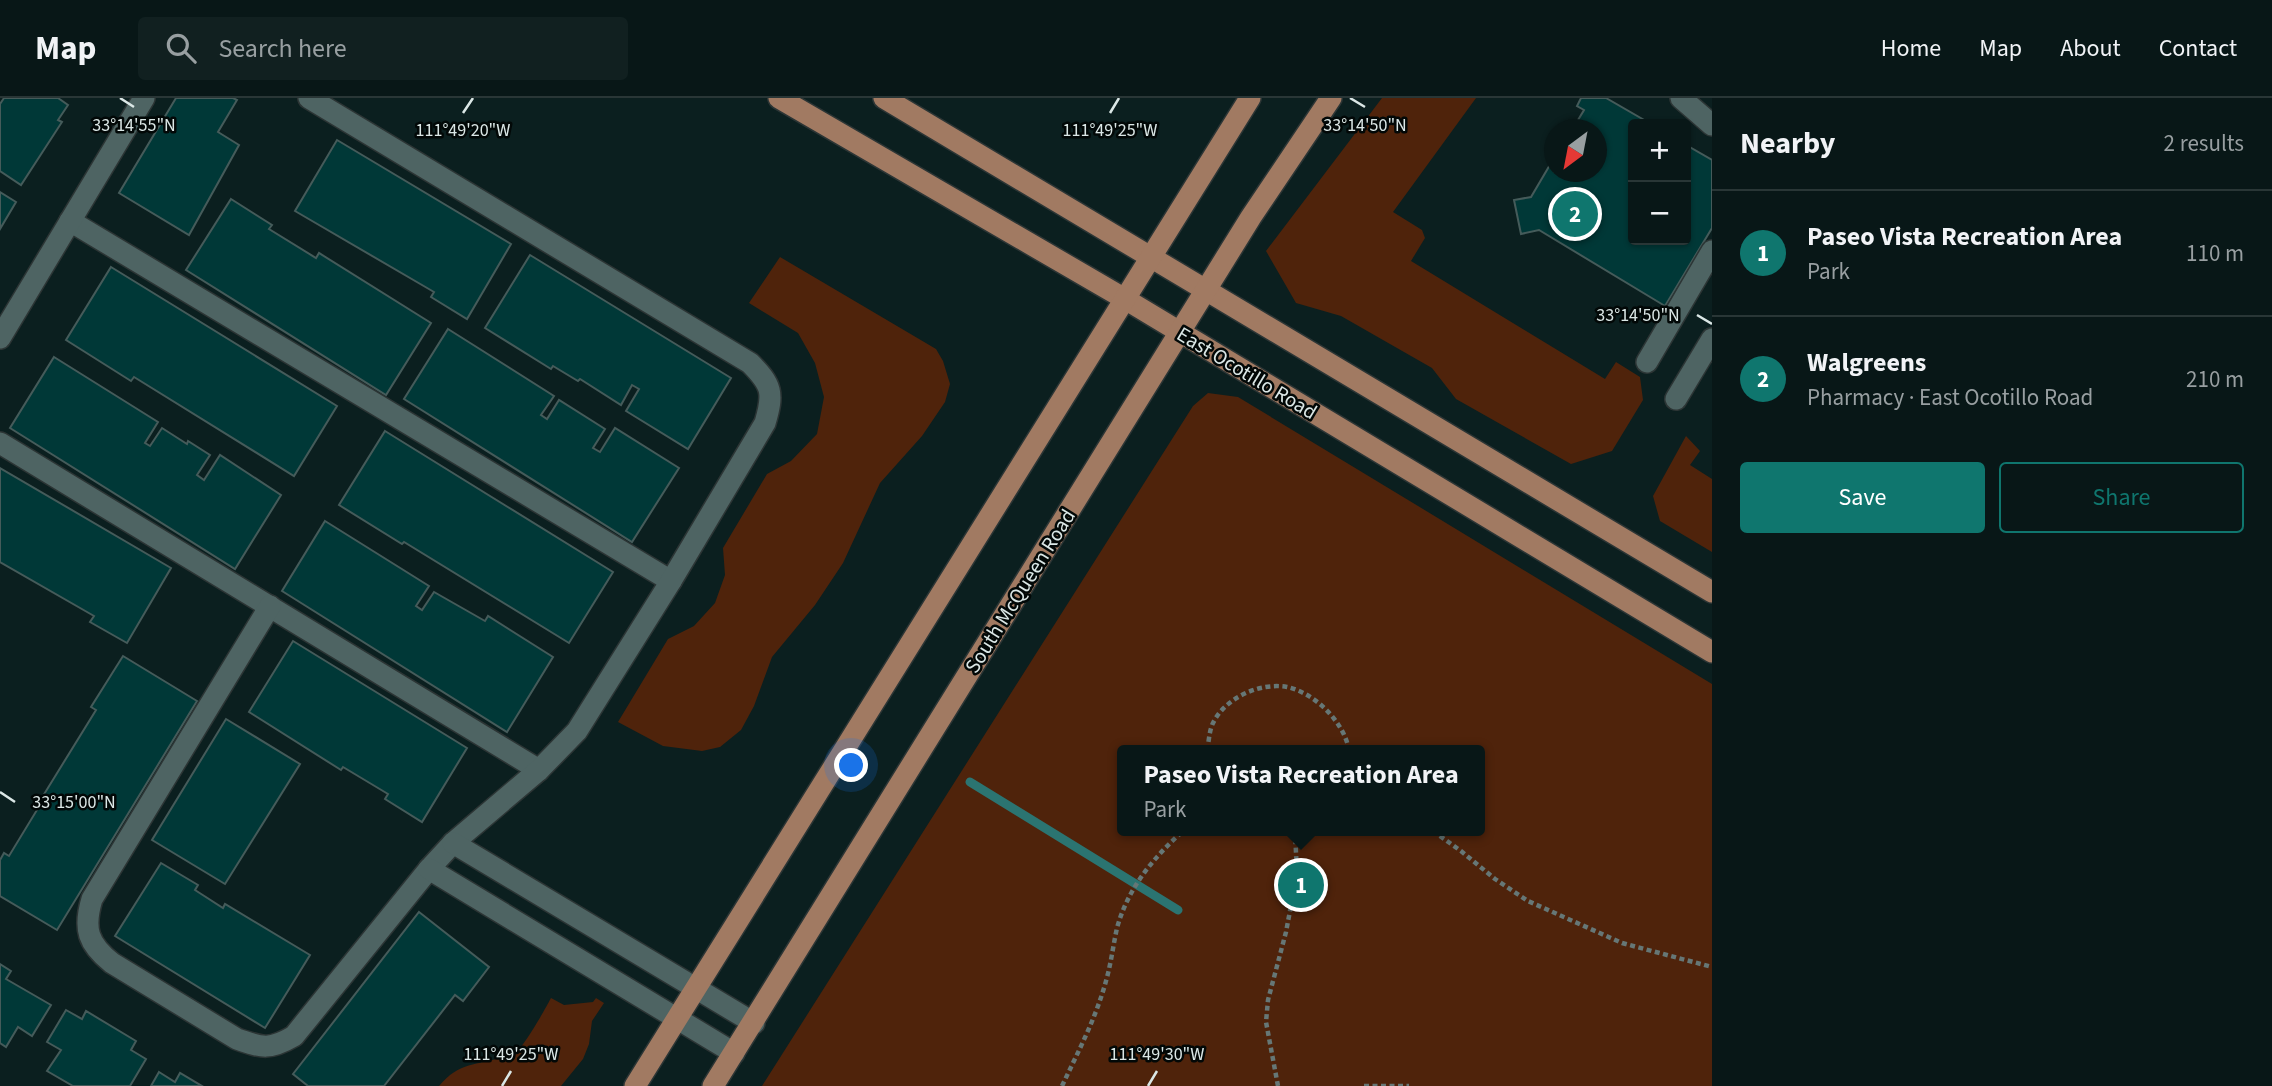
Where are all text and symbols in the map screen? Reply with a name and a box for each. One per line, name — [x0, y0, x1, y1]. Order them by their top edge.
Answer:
search box — [138, 17, 628, 80]
text: Map — [35, 25, 96, 72]
icon: search — [162, 29, 200, 67]
text: Search here — [218, 30, 347, 67]
text: Home — [1881, 31, 1941, 66]
text: Map — [1979, 31, 2022, 66]
text: About — [2060, 31, 2121, 66]
text: Contact — [2159, 31, 2237, 66]
text: 33°14'55"N — [92, 113, 176, 138]
text: 33°14'50"N — [1323, 113, 1407, 138]
text: 111°49'20"W — [416, 118, 510, 143]
text: 111°49'25"W — [1063, 118, 1157, 143]
north arrow — [1544, 119, 1607, 182]
map controls — [1628, 119, 1691, 245]
button: + — [1628, 119, 1691, 182]
text: Nearby — [1740, 122, 1835, 165]
text: 2 results — [2164, 127, 2244, 160]
button: − — [1628, 182, 1691, 245]
pin: 2 — [1552, 188, 1598, 240]
text: Paseo Vista Recreation Area — [1807, 218, 2122, 255]
text: 1 — [1757, 237, 1769, 270]
text: 110 m — [2186, 237, 2244, 270]
text: Park — [1807, 255, 1850, 288]
text: 33°14'50"N — [1596, 303, 1680, 328]
street label: East Ocotillo Road — [1171, 319, 1323, 427]
text: Walgreens — [1807, 344, 1926, 381]
text: 2 — [1757, 363, 1769, 396]
text: 210 m — [2186, 363, 2244, 396]
text: Pharmacy · East Ocotillo Road — [1807, 381, 2093, 414]
button: Save — [1740, 462, 1985, 533]
button: Share — [1999, 462, 2244, 533]
street label: South McQueen Road — [957, 503, 1083, 679]
popup — [1117, 745, 1485, 836]
your location — [834, 748, 868, 782]
text: Paseo Vista Recreation Area — [1143, 756, 1459, 793]
text: 33°15'00"N — [32, 790, 116, 815]
text: Park — [1143, 793, 1186, 826]
pin: 1 — [1278, 859, 1324, 911]
text: 111°49'25"W — [464, 1042, 558, 1067]
text: 111°49'30"W — [1110, 1042, 1204, 1067]

